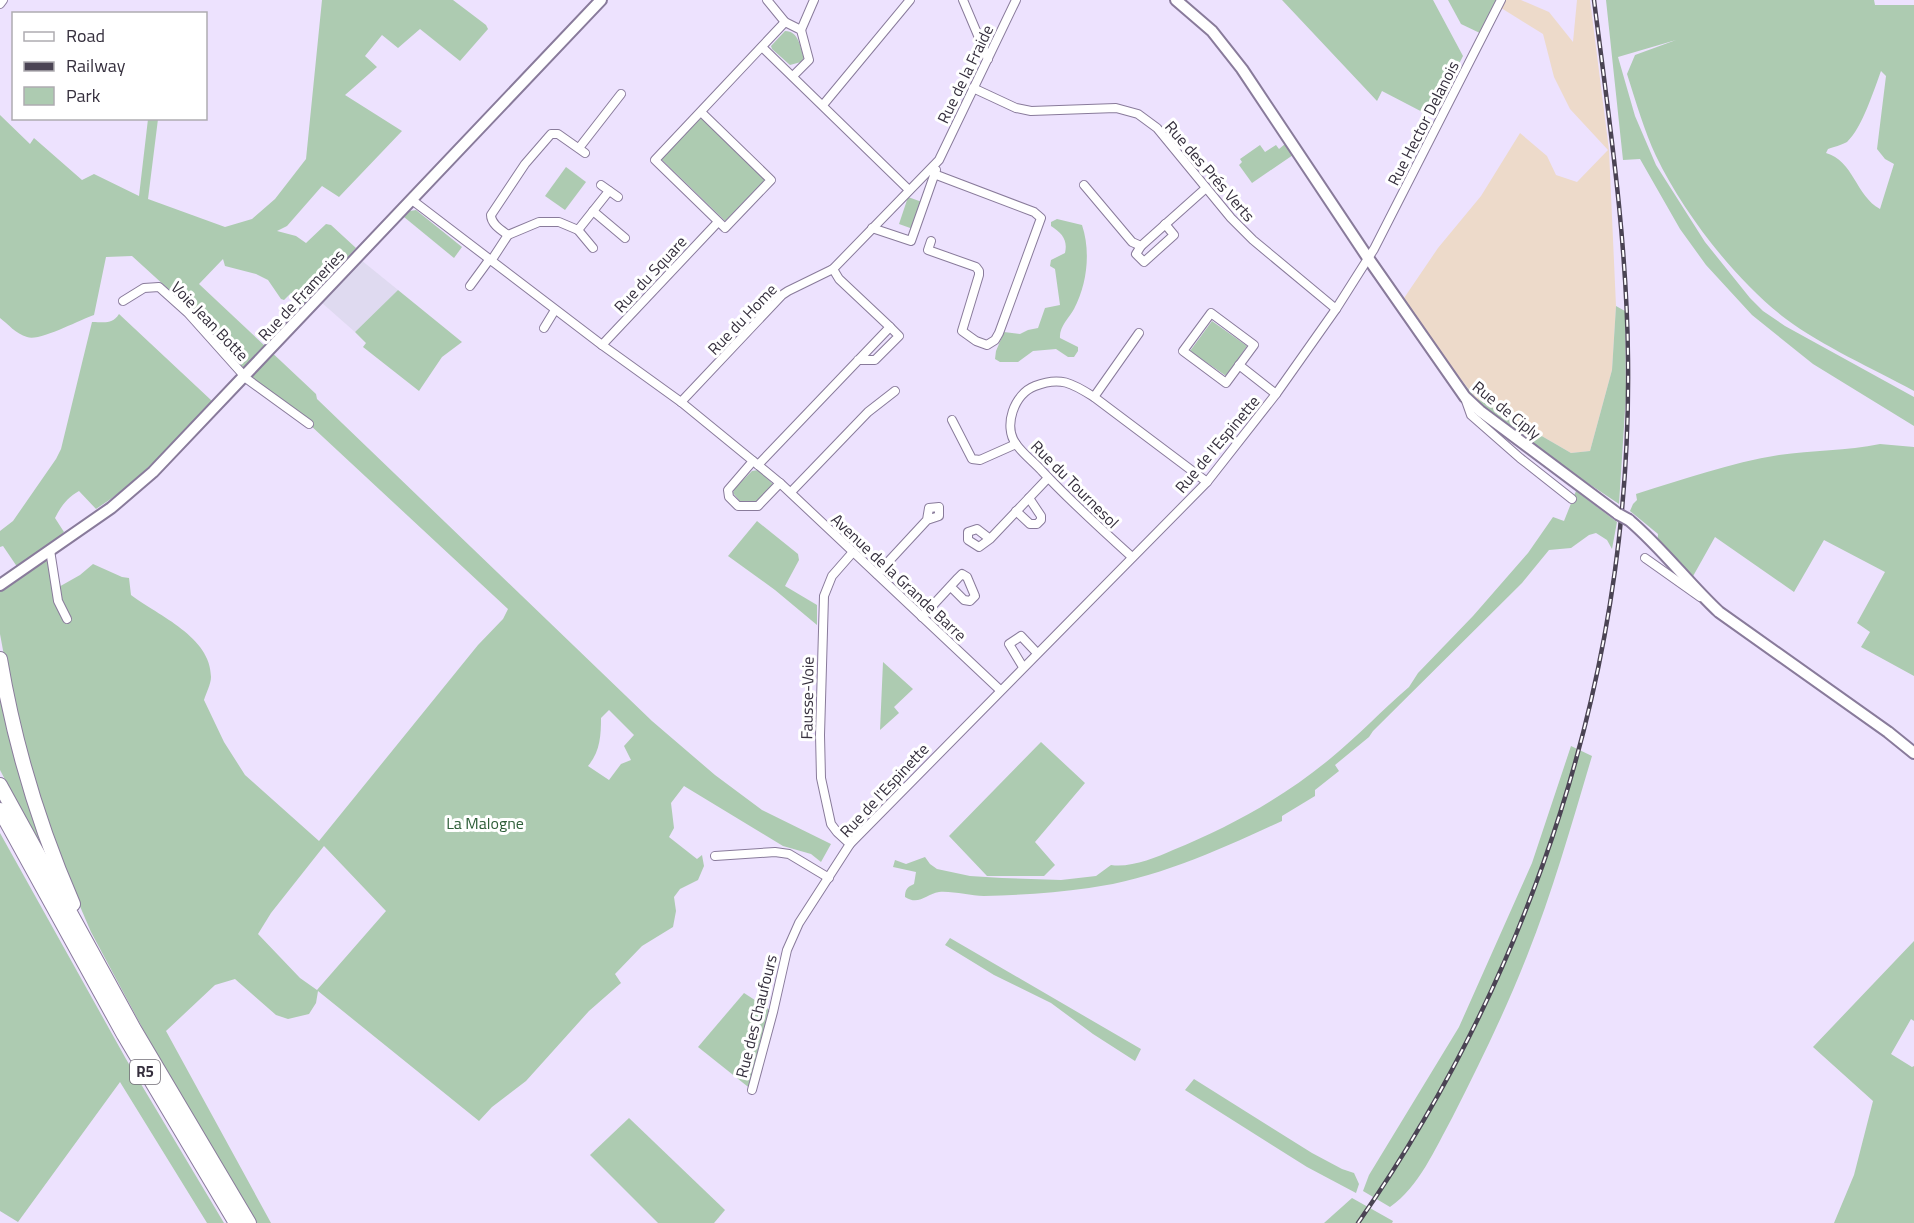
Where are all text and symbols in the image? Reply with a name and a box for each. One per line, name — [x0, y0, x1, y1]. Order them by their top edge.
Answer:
legend — [12, 12, 207, 120]
street label: Rue de la Fraide — [931, 21, 999, 127]
text: Road — [66, 22, 105, 49]
text: Railway — [66, 52, 126, 79]
street label: Rue Hector Delanois — [1381, 57, 1465, 189]
text: Park — [66, 82, 101, 109]
street label: Rue des Prés Verts — [1159, 115, 1261, 227]
street label: Rue du Square — [608, 230, 692, 318]
street label: Rue de Frameries — [252, 244, 350, 346]
street label: Voie Jean Botte — [166, 276, 254, 366]
street label: Rue du Home — [702, 278, 782, 360]
street label: Rue de Ciply — [1468, 375, 1547, 445]
street label: Rue de l'Espinette — [1169, 390, 1265, 498]
street label: Rue du Tournesol — [1025, 434, 1125, 534]
street label: Avenue de la Grande Barre — [826, 508, 972, 646]
street label: Fausse-Voie — [794, 656, 820, 740]
street label: Rue de l'Espinette — [834, 738, 934, 842]
park label: La Malogne — [446, 811, 524, 835]
street label: Rue des Chaufours — [729, 952, 783, 1080]
road number: R5 — [130, 1060, 160, 1084]

